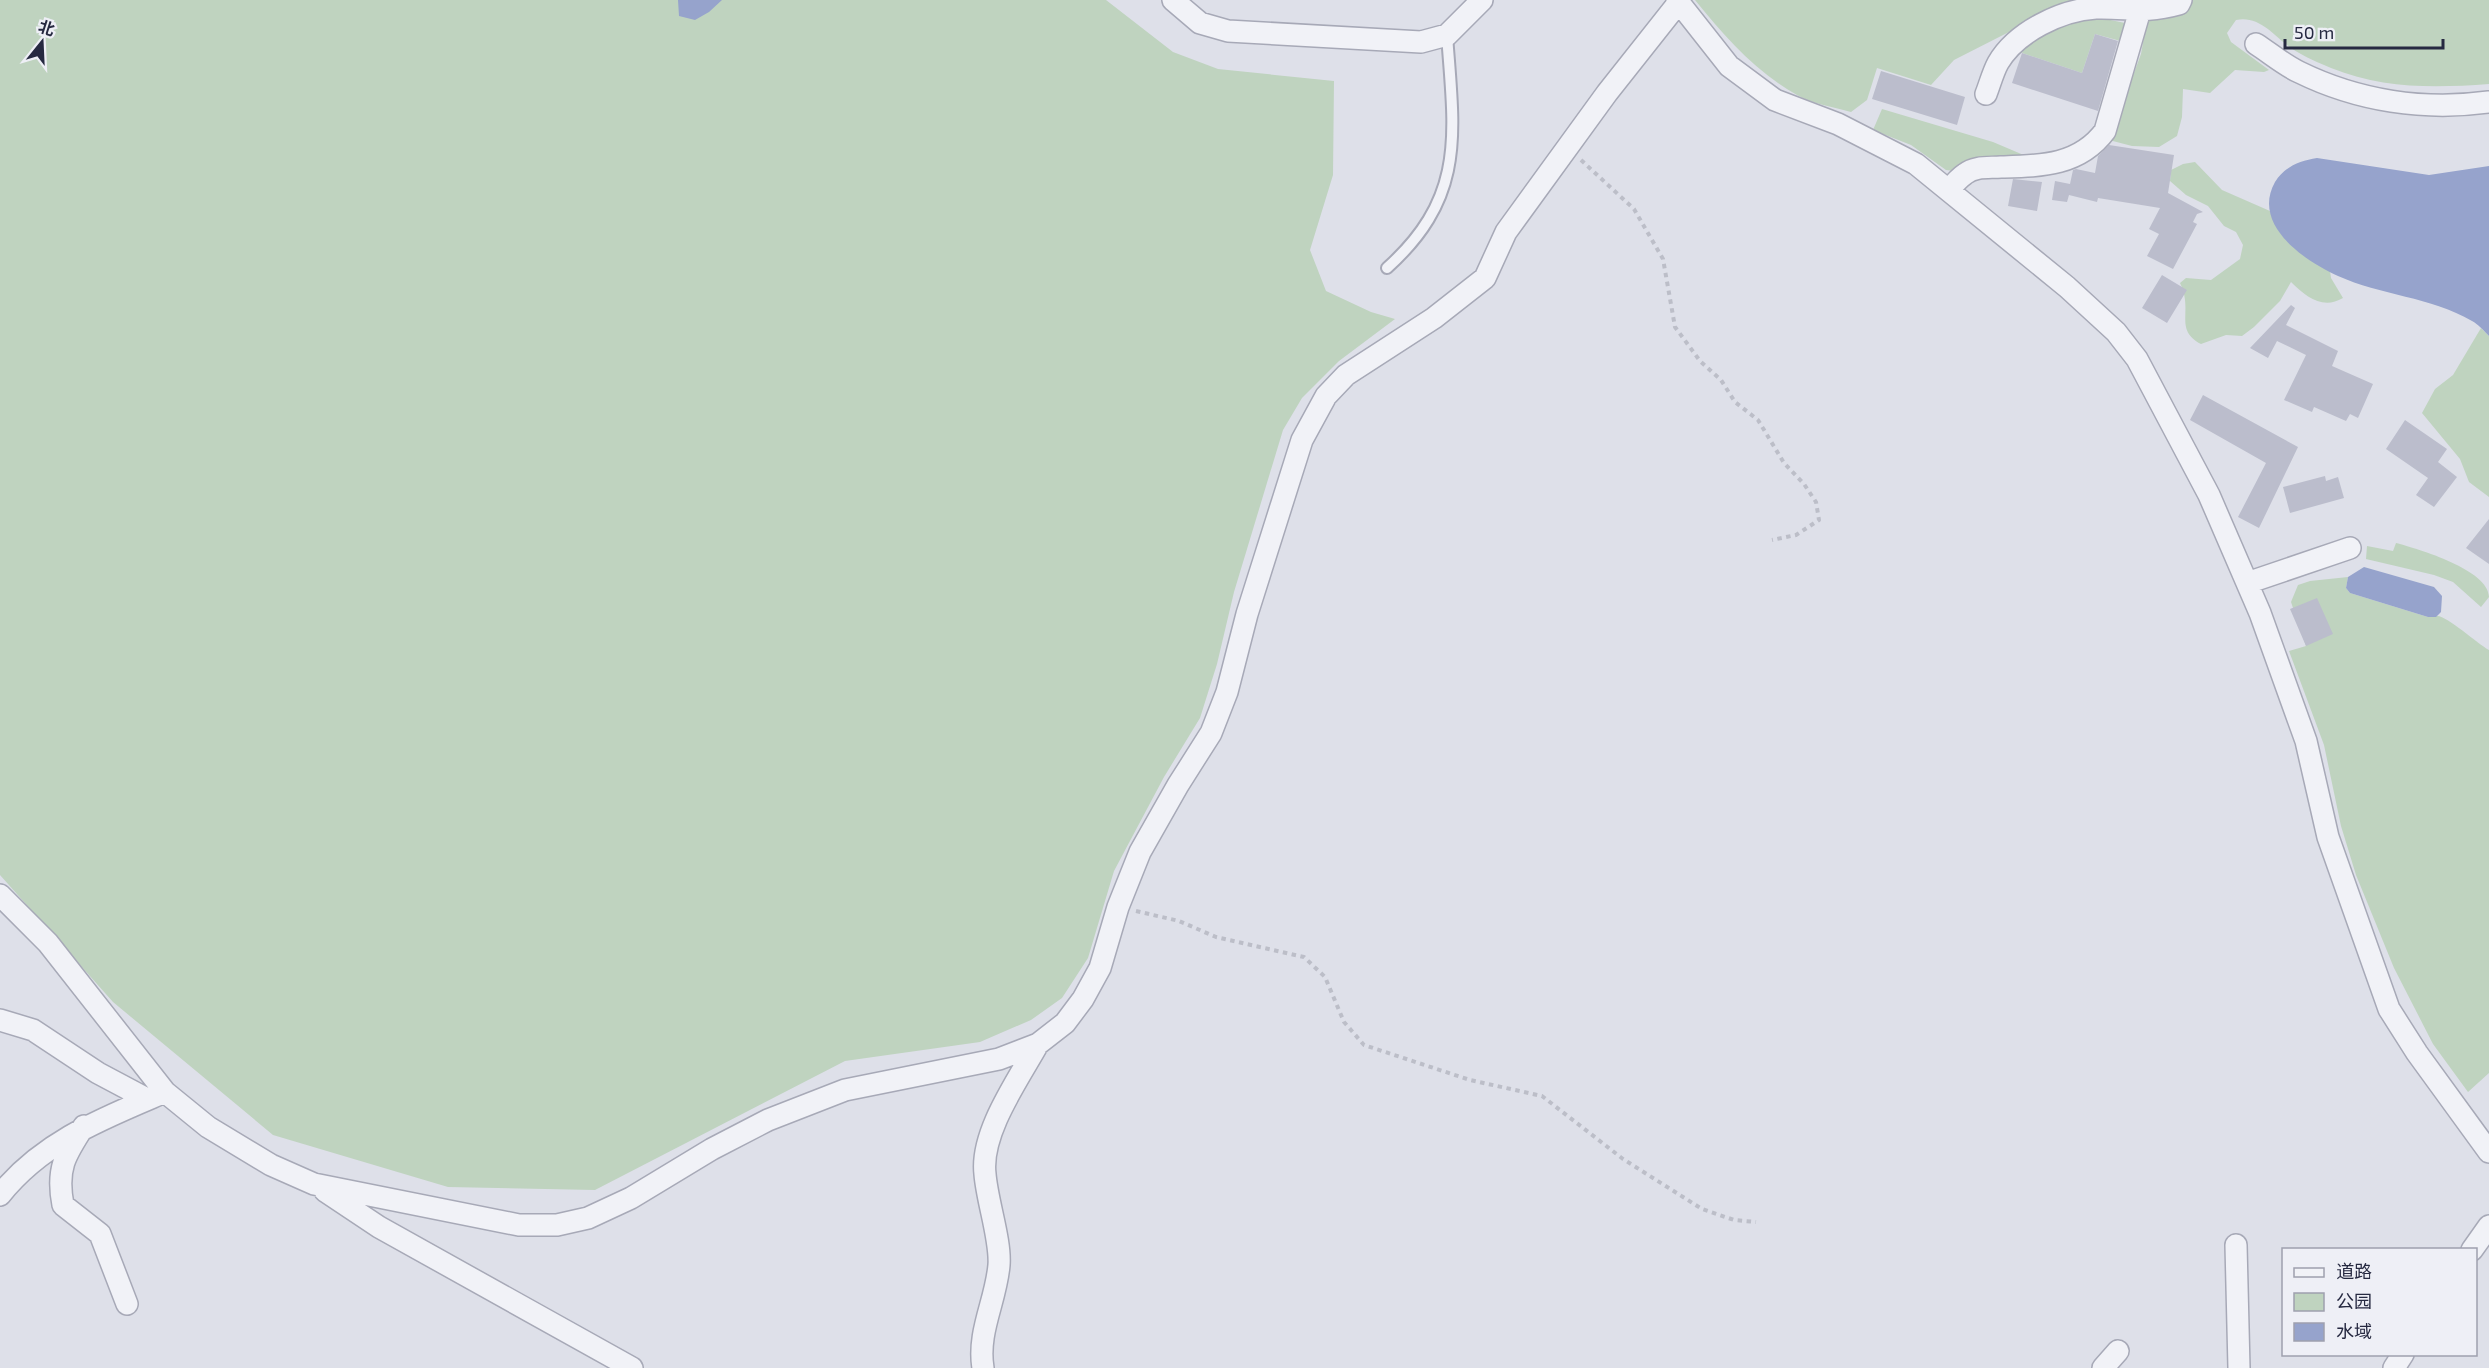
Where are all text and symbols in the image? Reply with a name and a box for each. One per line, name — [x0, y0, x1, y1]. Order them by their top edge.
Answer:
north arrow — [12, 12, 72, 72]
scale bar — [2285, 12, 2442, 50]
text: 北 — [36, 16, 57, 39]
text: 50 m — [2294, 21, 2334, 43]
legend — [2282, 1248, 2477, 1356]
text: 道路 — [2336, 1260, 2372, 1282]
text: 公园 — [2336, 1290, 2372, 1312]
text: 水域 — [2336, 1320, 2372, 1342]

